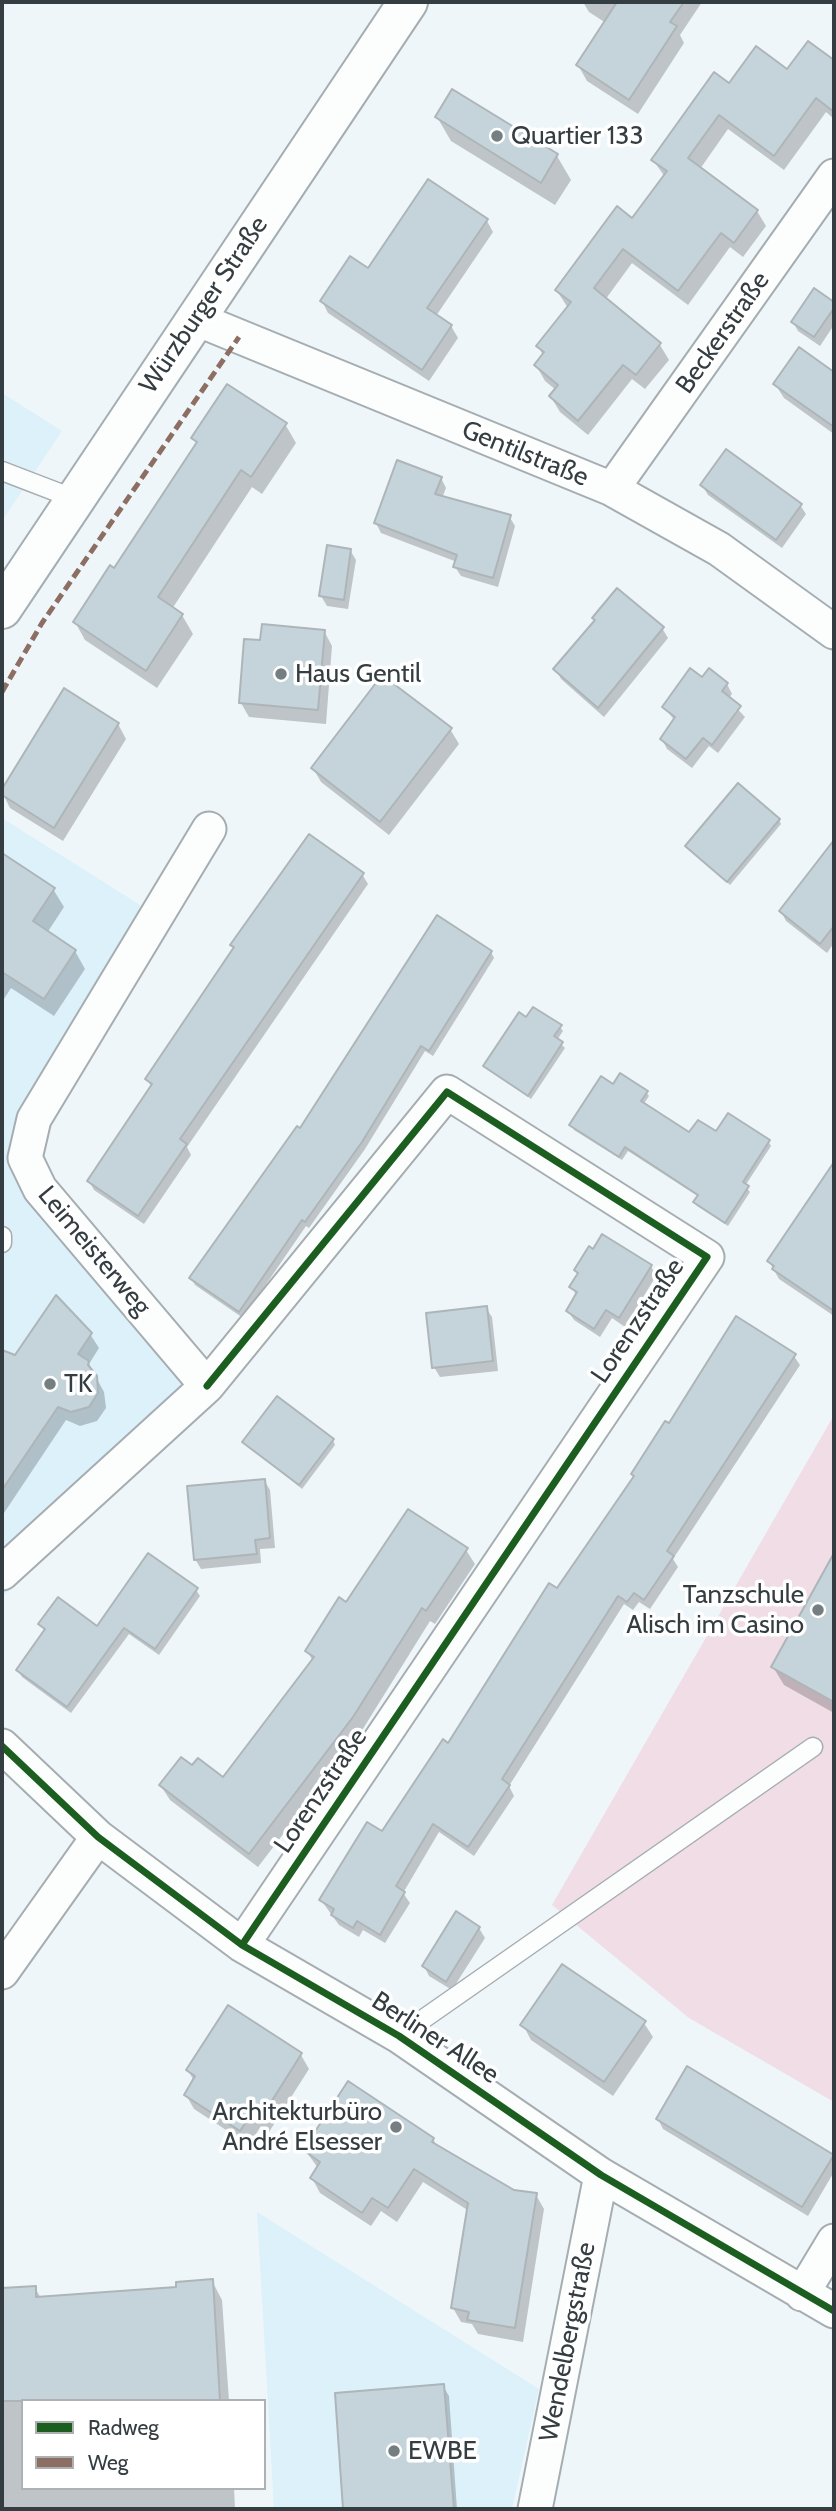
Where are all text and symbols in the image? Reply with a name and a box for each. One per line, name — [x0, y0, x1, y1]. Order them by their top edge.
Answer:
place label: Quartier 133 — [511, 120, 643, 152]
marker: Quartier 133 — [489, 128, 505, 144]
street label: Würzburger Straße — [133, 211, 275, 399]
street label: Beckerstraße — [670, 266, 776, 400]
street label: Gentilstraße — [457, 415, 593, 493]
place label: Haus Gentil — [295, 658, 421, 690]
marker: Haus Gentil — [273, 666, 289, 682]
street label: Leimeisterweg — [31, 1180, 157, 1322]
street label: Lorenzstraße — [585, 1253, 691, 1389]
place label: TK — [64, 1368, 93, 1400]
marker: TK — [42, 1376, 58, 1392]
place label: Tanzschule Alisch im Casino — [626, 1579, 804, 1640]
marker: Tanzschule Alisch im Casino — [810, 1602, 826, 1618]
street label: Lorenzstraße — [268, 1723, 374, 1859]
street label: Berliner Allee — [366, 1985, 504, 2091]
place label: Architekturbüro André Elsesser — [212, 2096, 382, 2158]
marker: Architekturbüro André Elsesser — [388, 2119, 404, 2135]
street label: Wendelbergstraße — [533, 2240, 603, 2444]
legend — [21, 2399, 266, 2490]
text: Radweg — [88, 2415, 159, 2440]
place label: EWBE — [408, 2435, 477, 2467]
marker: EWBE — [386, 2443, 402, 2459]
text: Weg — [88, 2450, 128, 2475]

